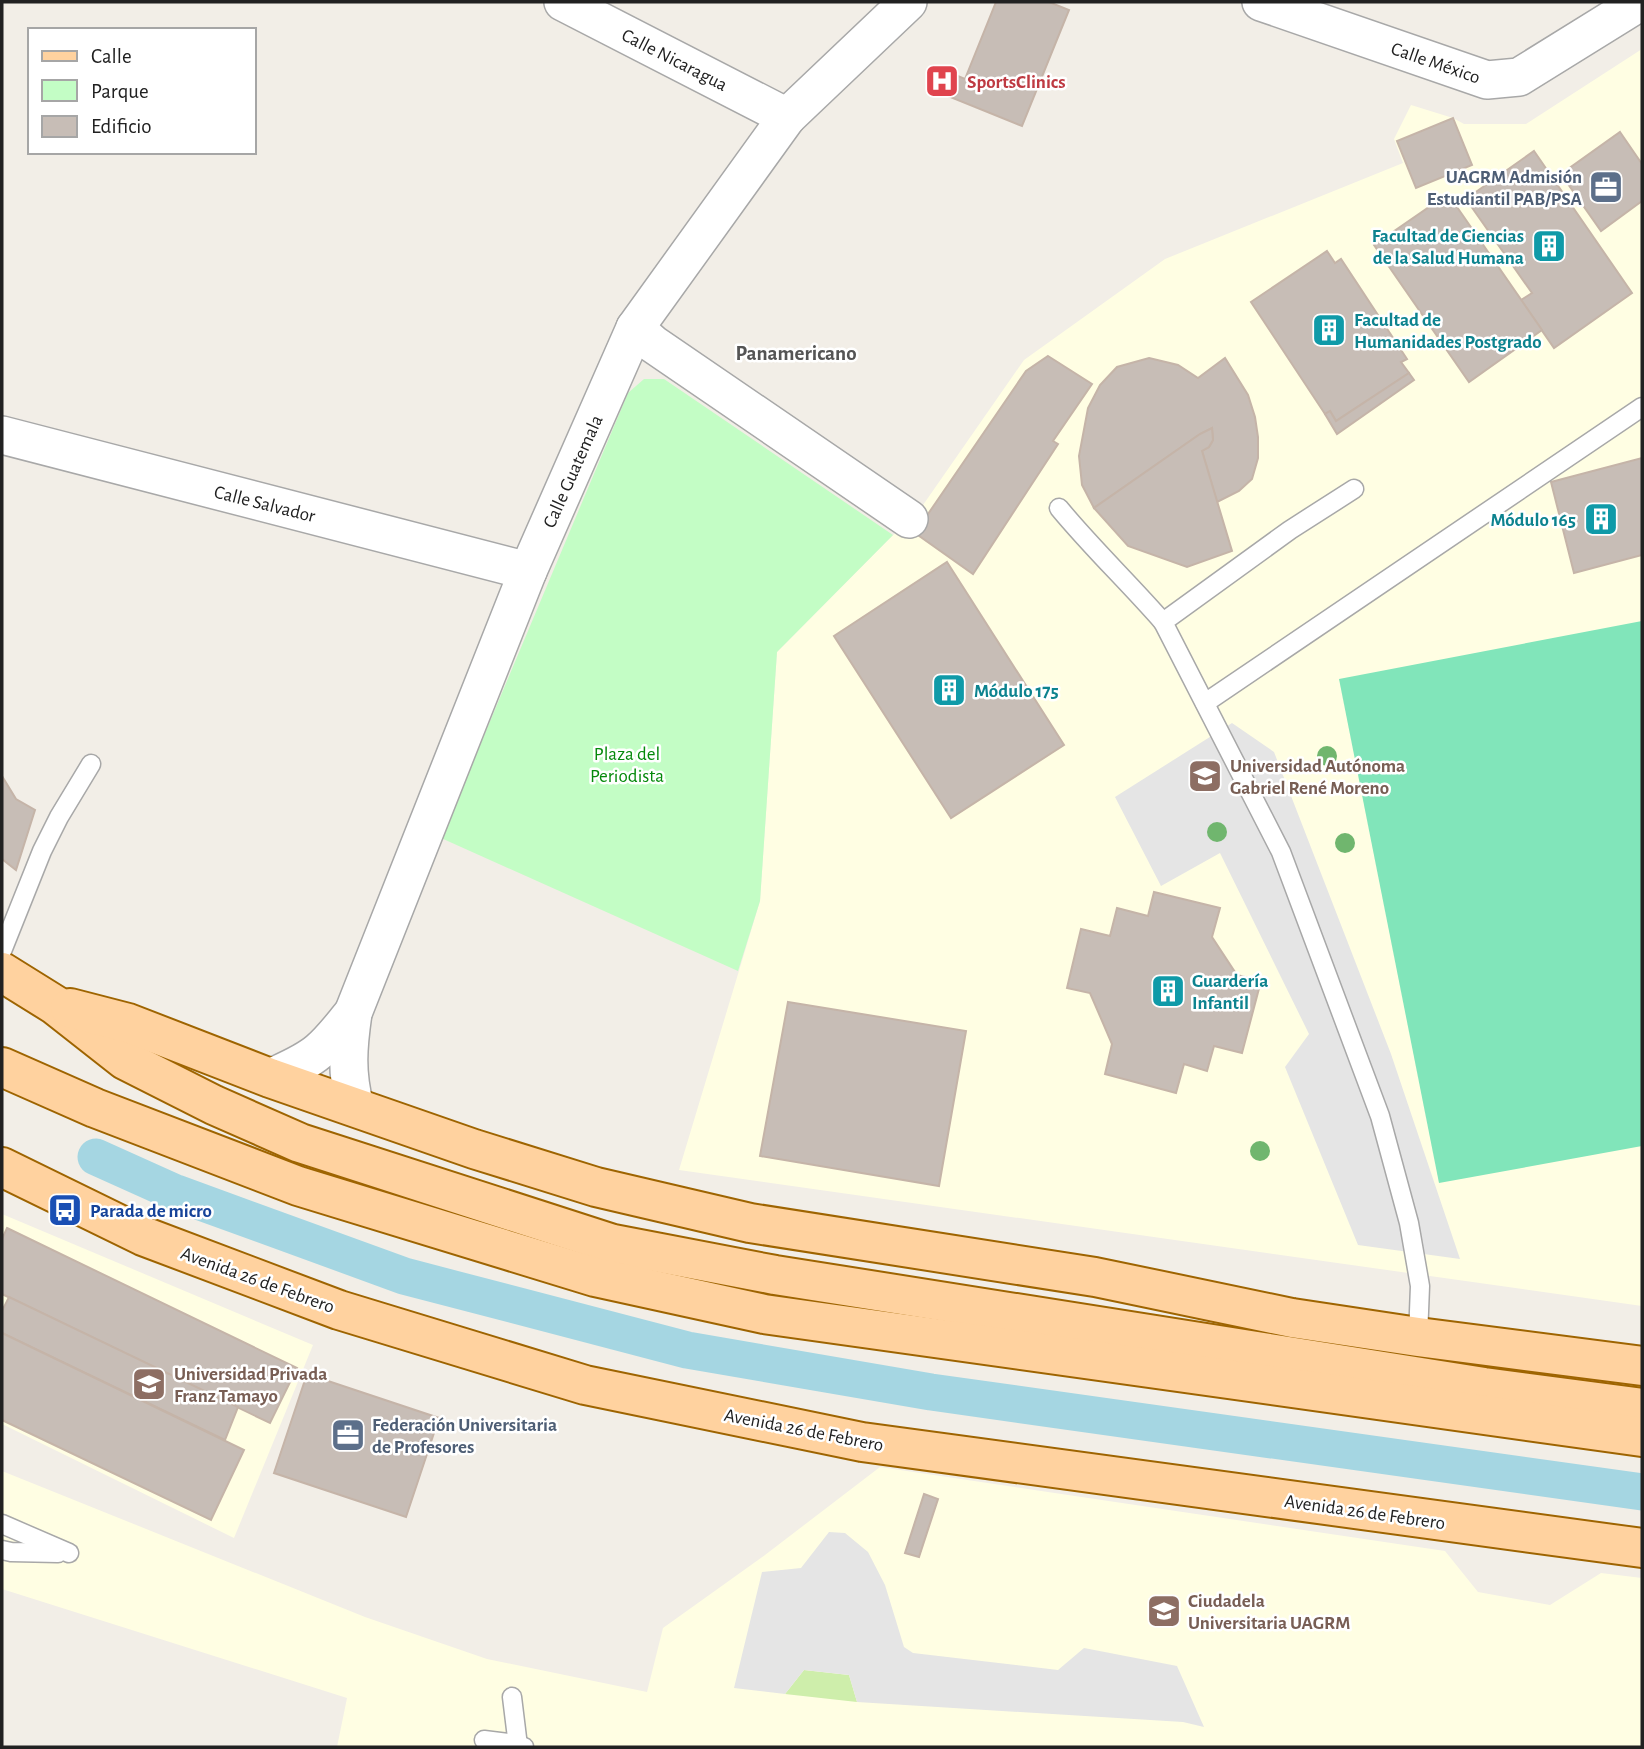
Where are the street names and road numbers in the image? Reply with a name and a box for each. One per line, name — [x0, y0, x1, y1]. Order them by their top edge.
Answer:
street label: Calle Nicaragua — [618, 26, 730, 95]
street label: Calle México — [1389, 39, 1482, 88]
street label: Calle Guatemala — [540, 412, 607, 531]
street label: Calle Salvador — [212, 483, 317, 526]
street label: Avenida 26 de Febrero — [178, 1244, 337, 1317]
street label: Avenida 26 de Febrero — [722, 1406, 885, 1455]
street label: Avenida 26 de Febrero — [1283, 1492, 1446, 1533]

